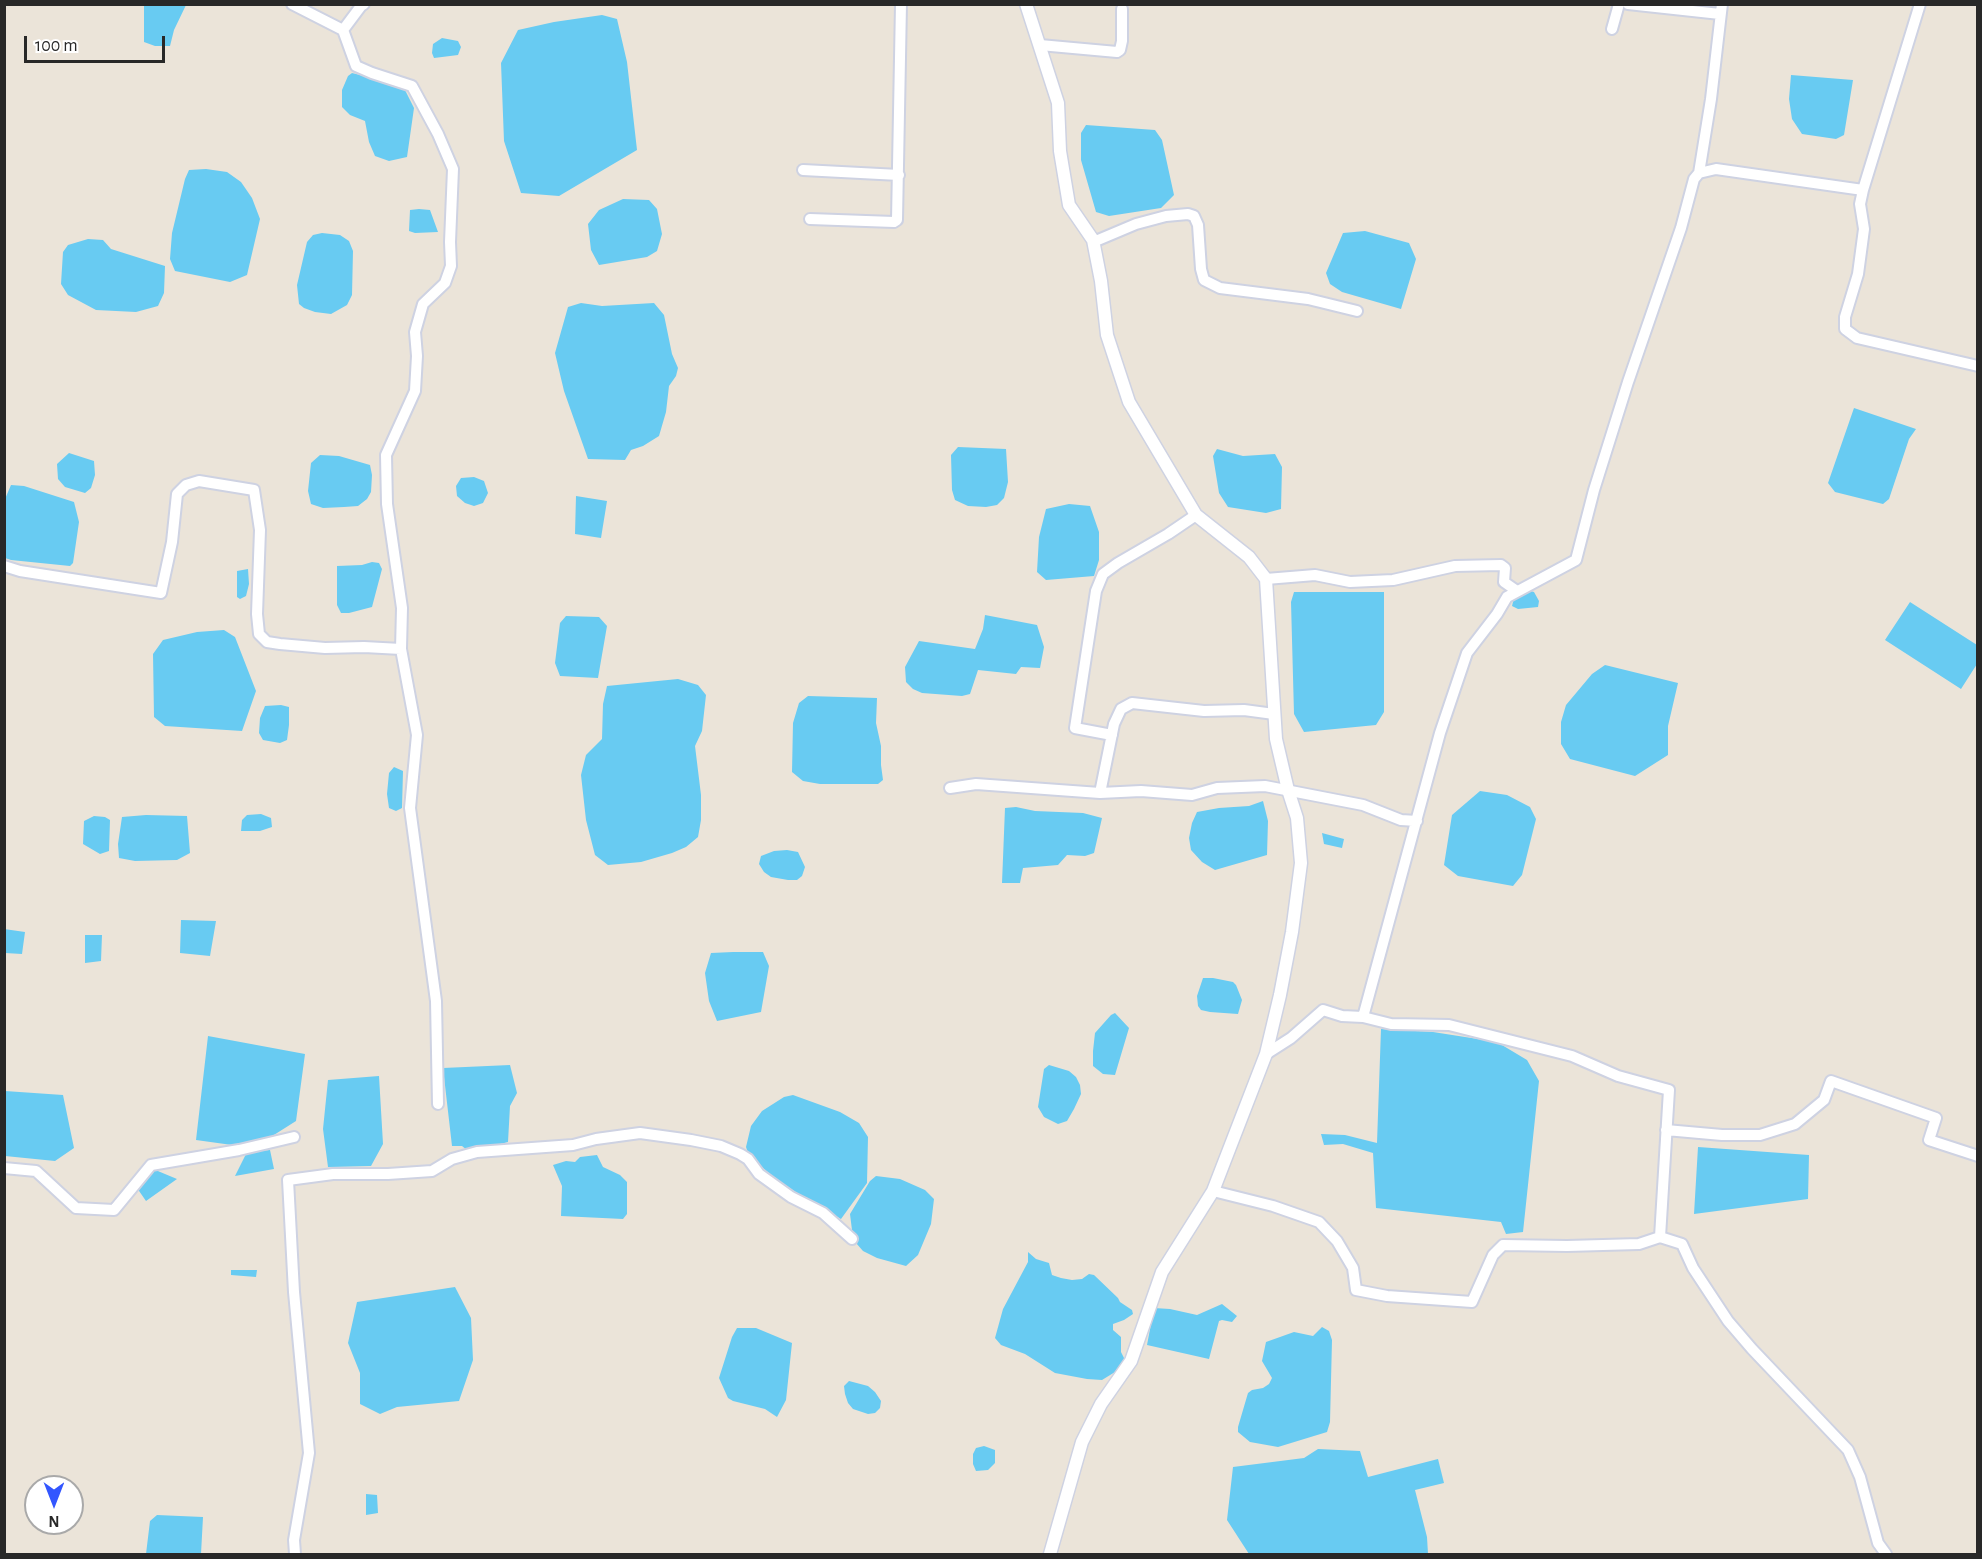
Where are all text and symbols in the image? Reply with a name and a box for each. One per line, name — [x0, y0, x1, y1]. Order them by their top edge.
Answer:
scale bar — [27, 24, 168, 62]
text: 100 m — [35, 37, 78, 55]
north arrow — [24, 1475, 84, 1535]
text: N — [48, 1513, 60, 1529]

